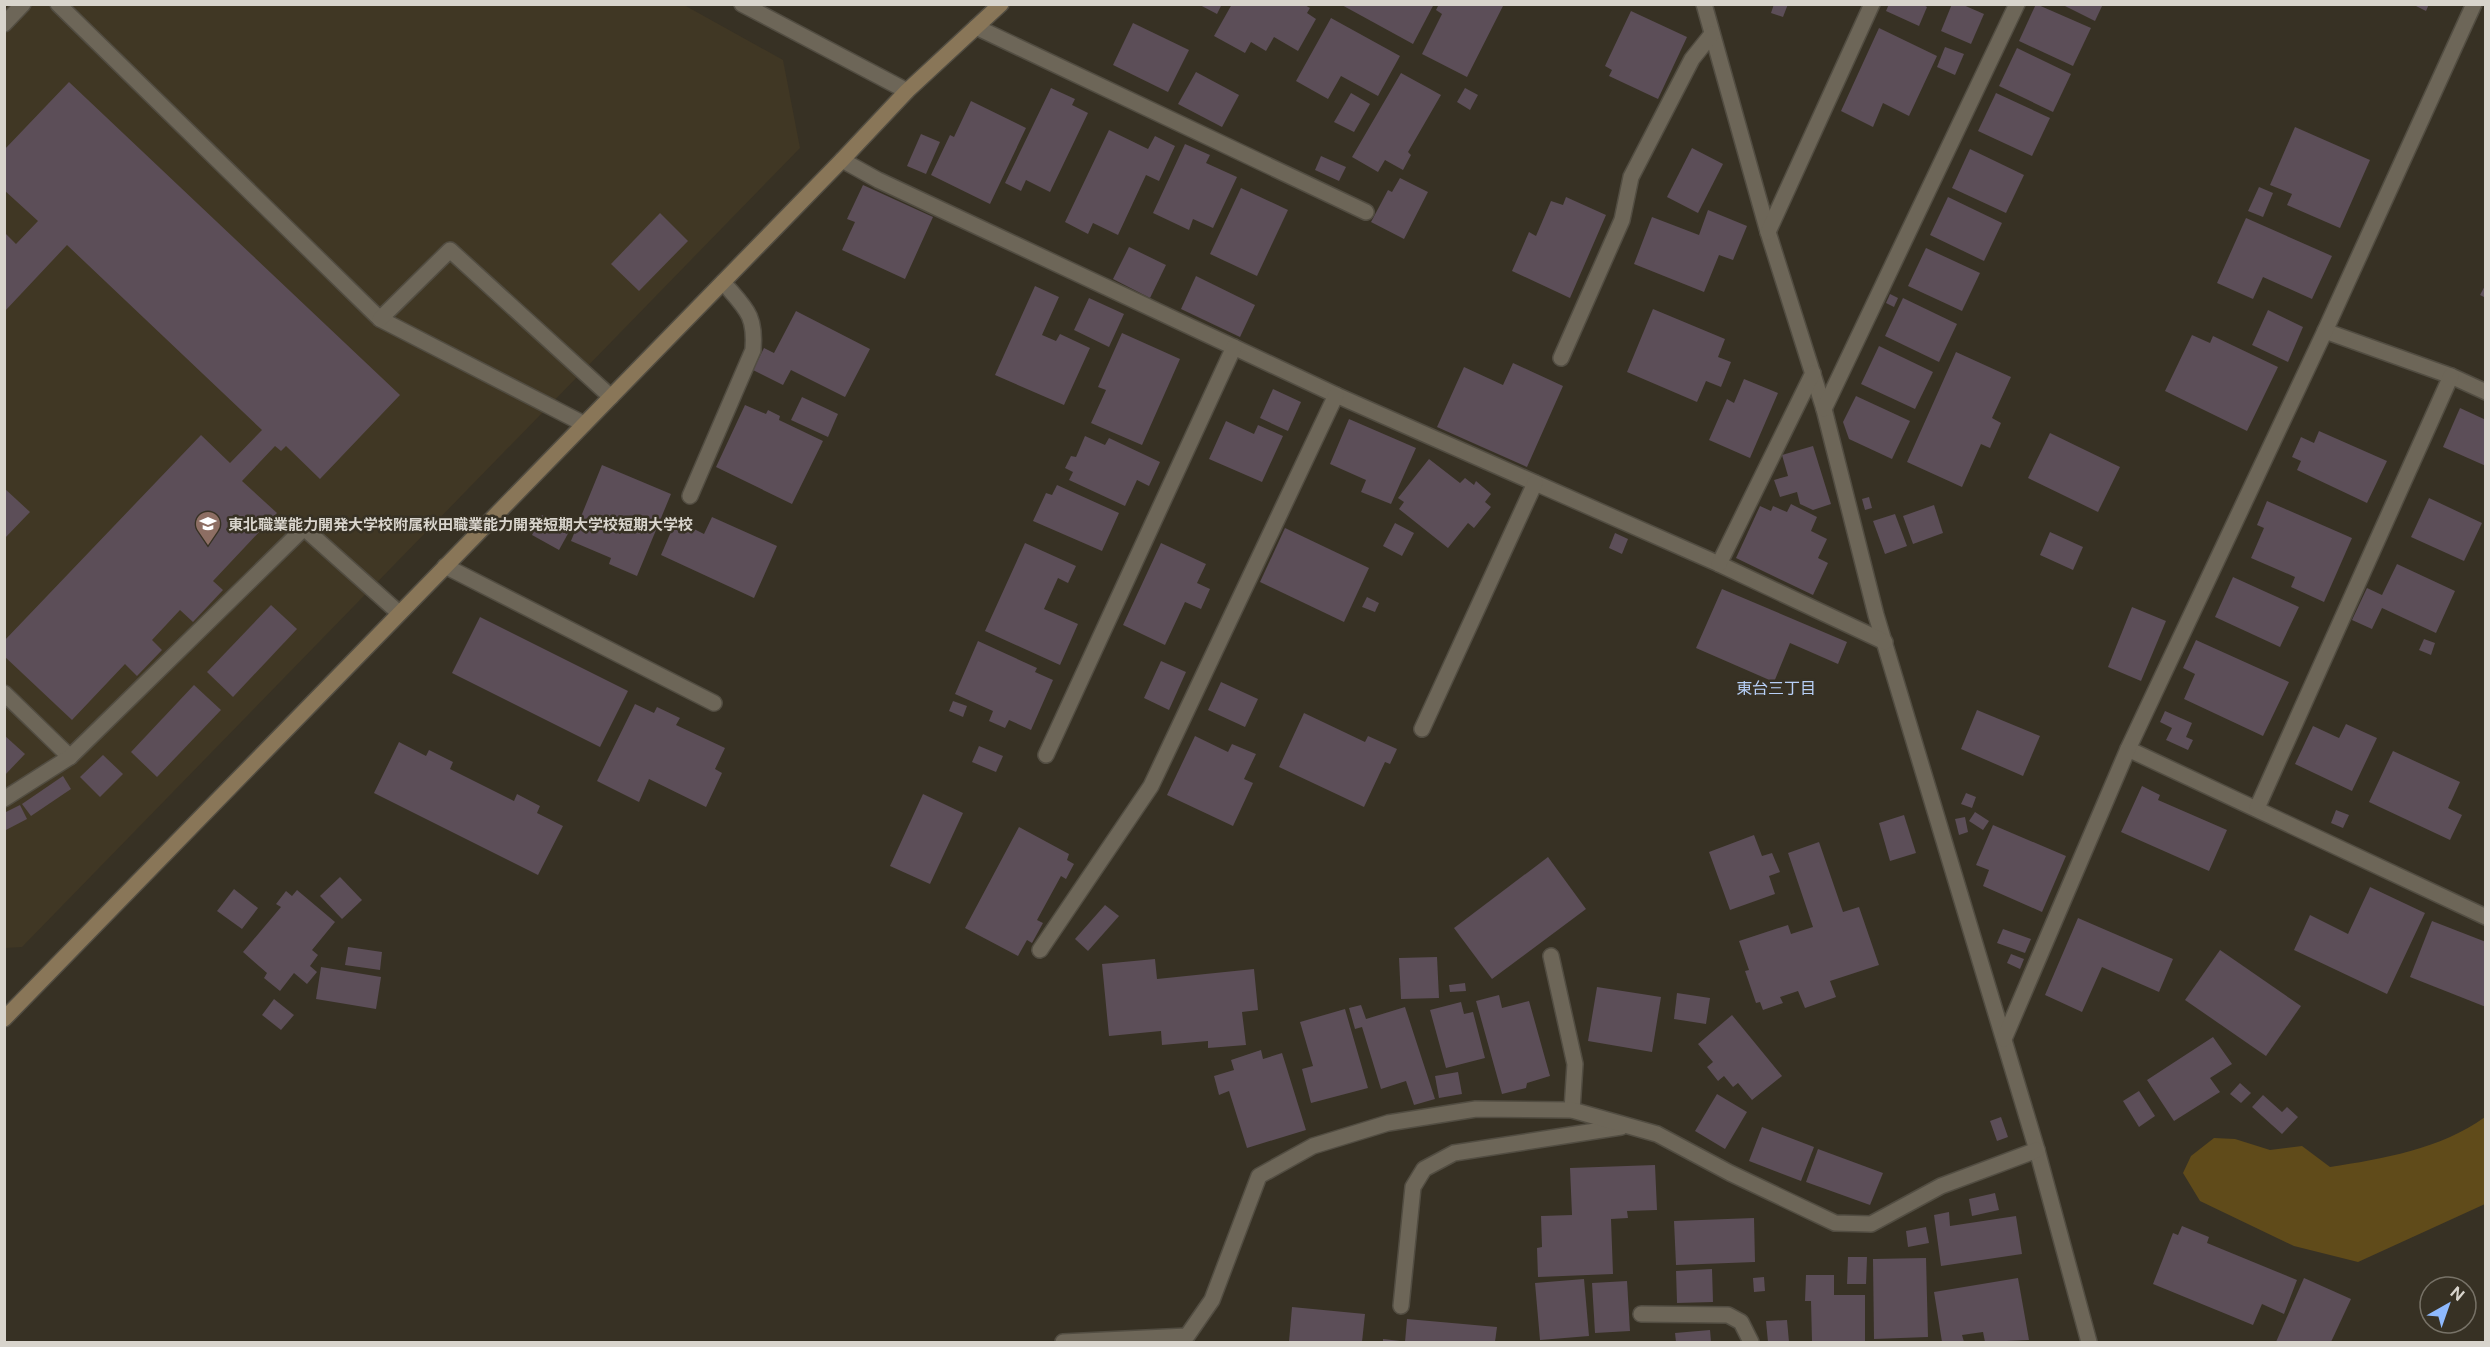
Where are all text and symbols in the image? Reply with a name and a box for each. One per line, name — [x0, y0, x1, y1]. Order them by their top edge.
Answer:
school or university icon: 東北職業能力開発大学校附属秋田職業能力開発短期大学校短期大学校 — [193, 509, 223, 547]
place label: 東北職業能力開発大学校附属秋田職業能力開発短期大学校短期大学校 — [228, 516, 693, 533]
district label: 東台三丁目 — [1736, 679, 1816, 698]
north arrow — [2418, 1275, 2478, 1335]
text: N — [2446, 1283, 2468, 1305]

